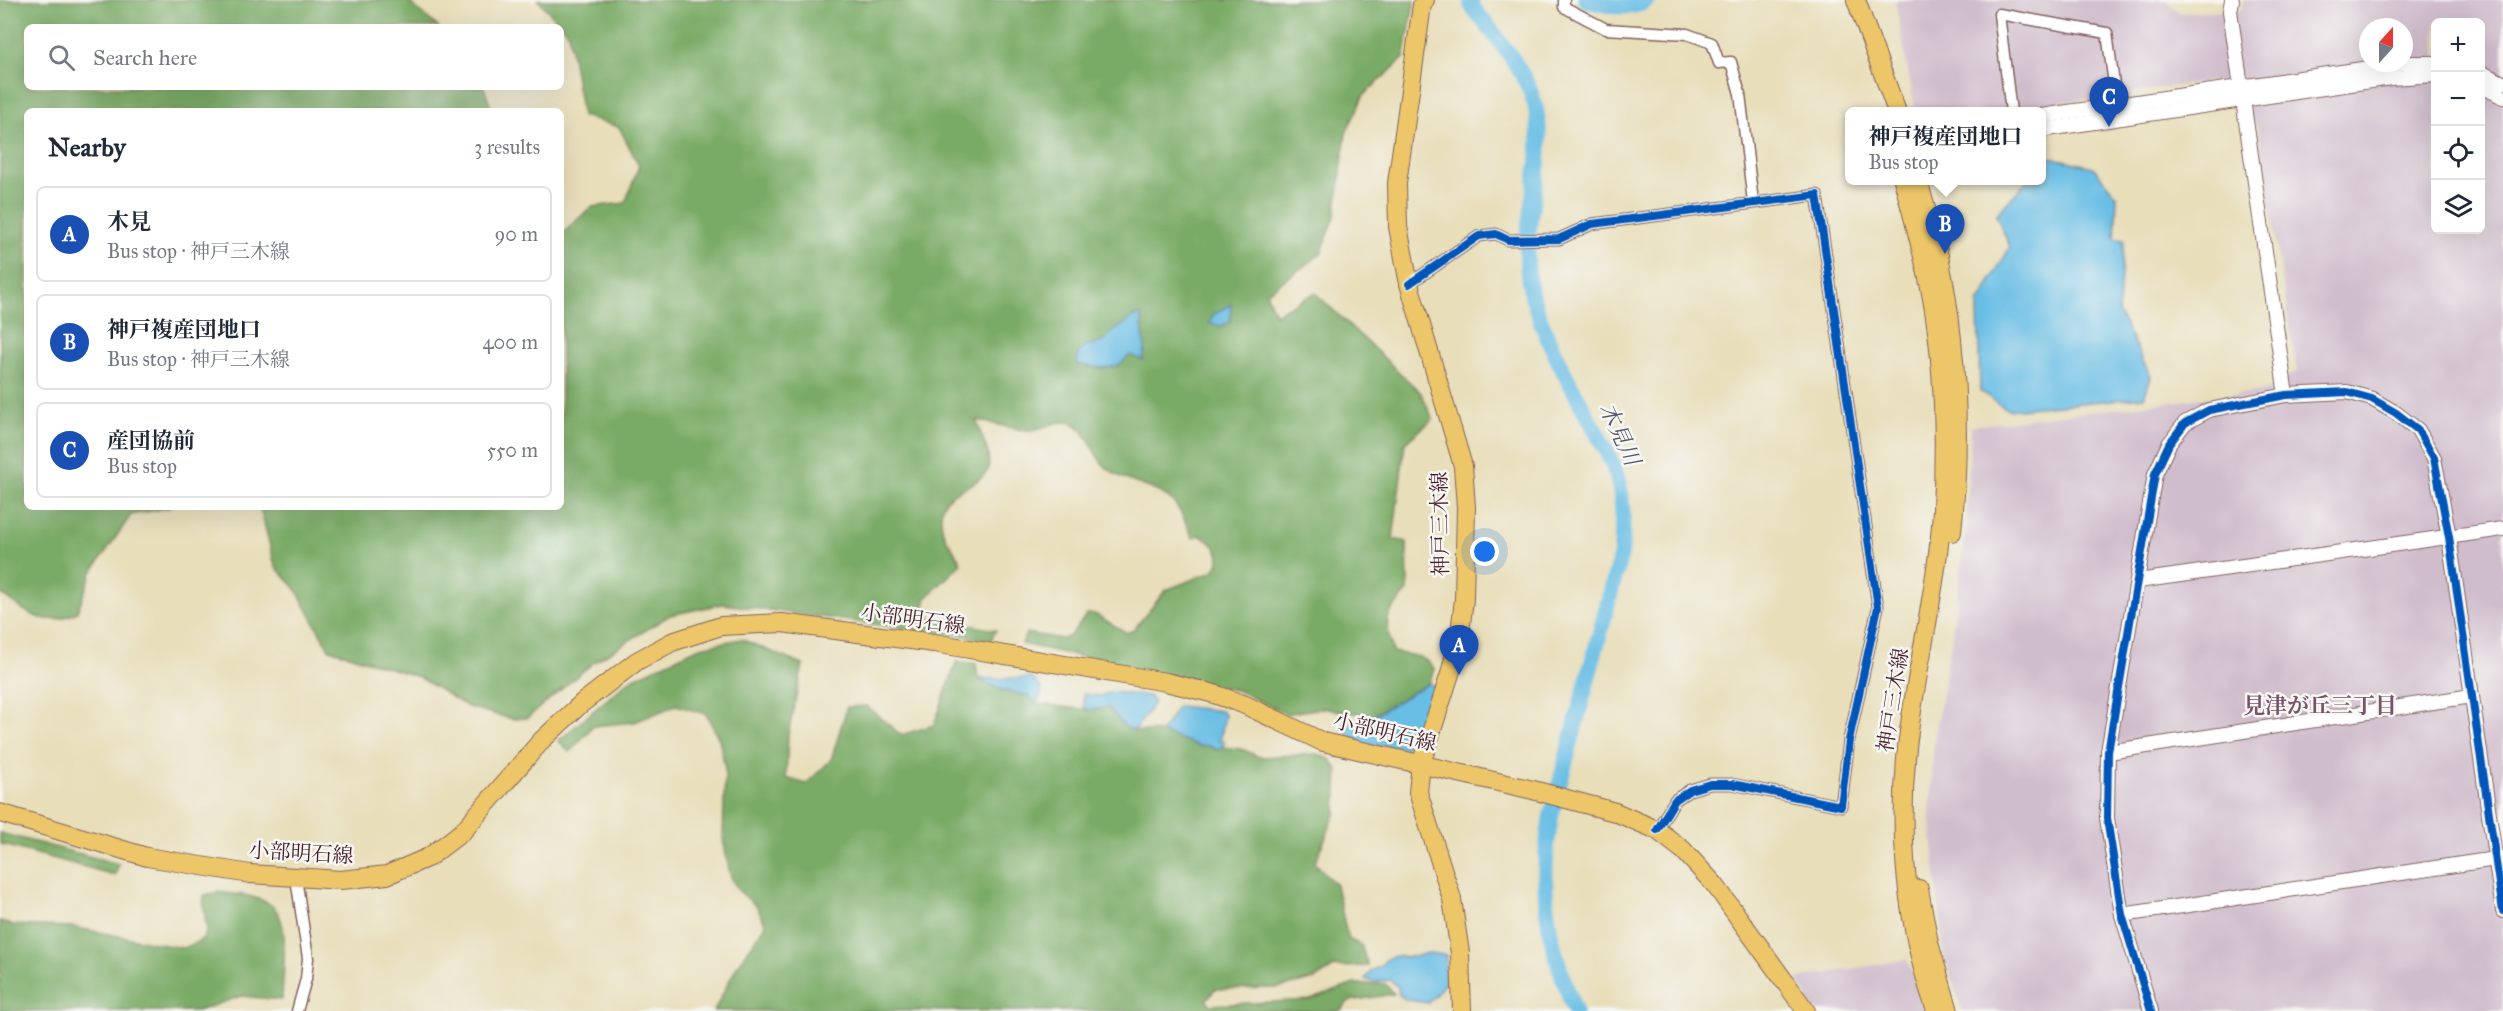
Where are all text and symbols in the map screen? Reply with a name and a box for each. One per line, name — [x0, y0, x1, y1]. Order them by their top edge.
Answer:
north arrow — [2359, 18, 2413, 72]
map controls — [2431, 18, 2485, 234]
button: + — [2431, 18, 2485, 72]
search box — [24, 24, 564, 90]
icon: search — [45, 41, 78, 74]
text: Search here — [93, 44, 197, 71]
button: − — [2431, 72, 2485, 126]
pin: C — [2090, 78, 2128, 127]
popup — [1845, 107, 2046, 185]
text: 神戸複産団地口 — [1868, 123, 2023, 150]
button: locate — [2431, 126, 2485, 180]
text: Nearby — [48, 131, 126, 163]
text: 3 results — [474, 135, 540, 159]
text: Bus stop — [1868, 150, 1939, 174]
button: layers — [2431, 180, 2485, 234]
pin: B — [1926, 204, 1964, 254]
text: 木見 — [107, 208, 151, 235]
text: A — [63, 222, 76, 246]
text: 90 m — [495, 222, 538, 246]
text: Bus stop · 神戸三木線 — [107, 239, 290, 263]
text: 神戸複産団地口 — [107, 316, 261, 343]
text: B — [63, 330, 76, 354]
text: 400 m — [482, 330, 538, 354]
text: Bus stop · 神戸三木線 — [107, 347, 290, 371]
water label: 木見川 — [1594, 398, 1647, 471]
text: 産団協前 — [107, 427, 195, 454]
text: C — [63, 438, 76, 462]
text: 550 m — [487, 438, 538, 462]
text: Bus stop — [107, 454, 177, 478]
street label: 神戸三木線 — [1426, 471, 1454, 577]
your location — [1470, 537, 1499, 566]
street label: 小部明石線 — [859, 599, 967, 639]
pin: A — [1440, 626, 1478, 675]
street label: 神戸三木線 — [1872, 646, 1914, 754]
district label: 見津が丘三丁目 — [2243, 692, 2397, 719]
street label: 小部明石線 — [1331, 708, 1439, 756]
street label: 小部明石線 — [248, 837, 354, 869]

